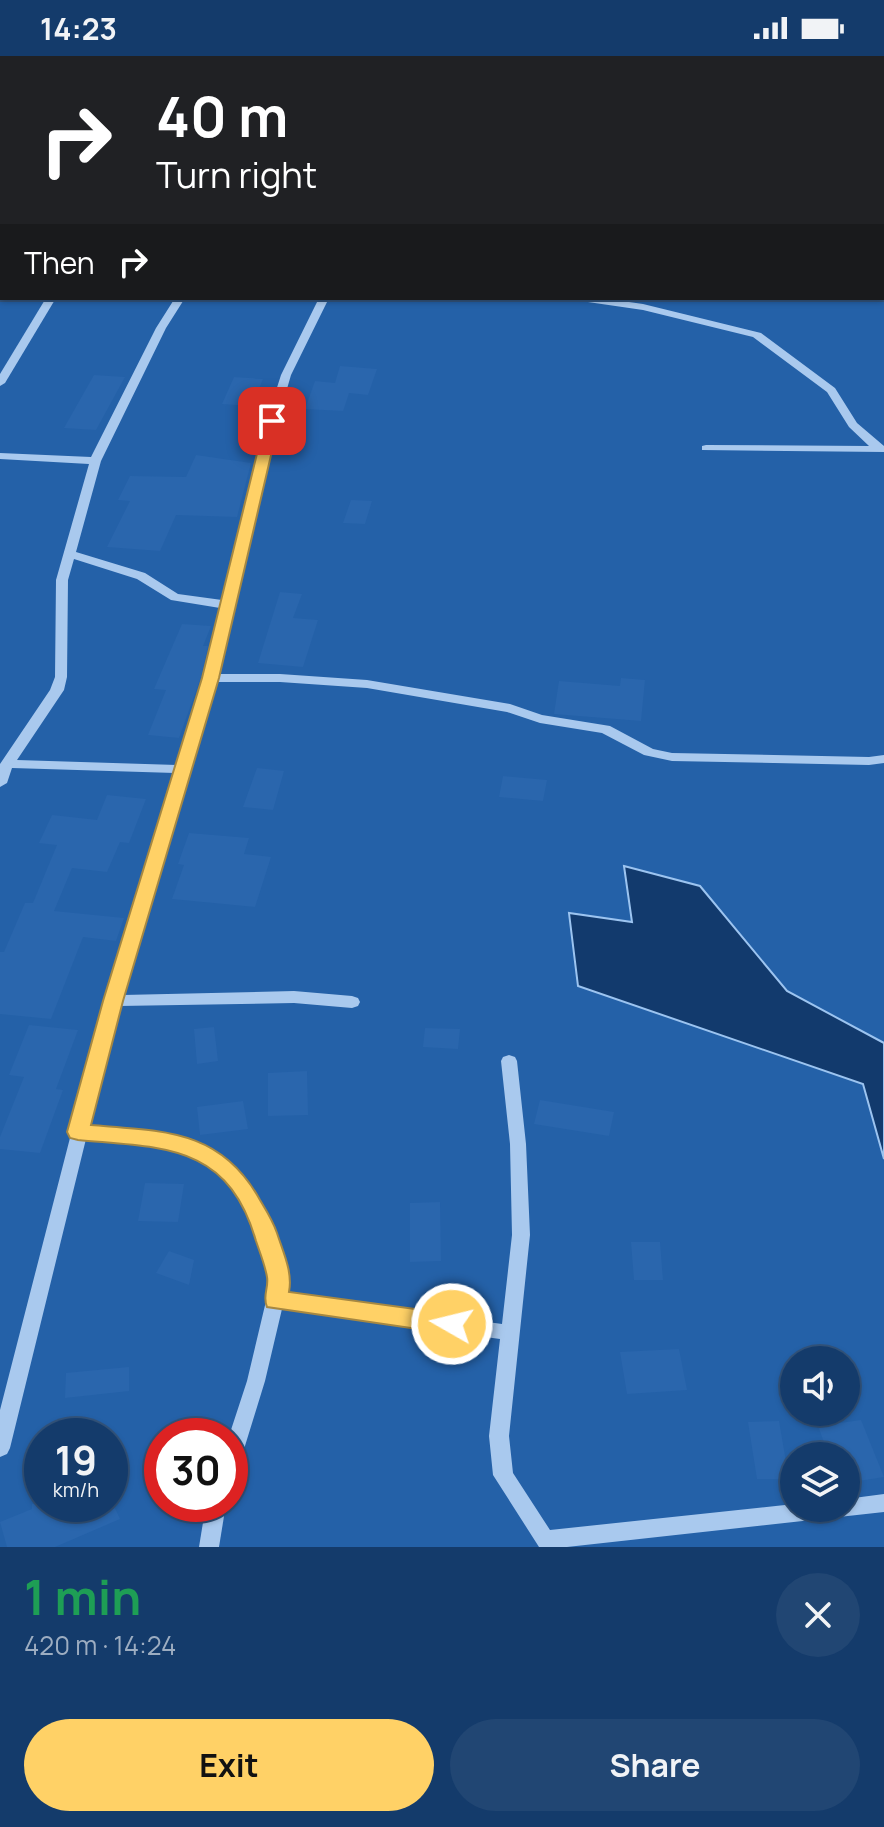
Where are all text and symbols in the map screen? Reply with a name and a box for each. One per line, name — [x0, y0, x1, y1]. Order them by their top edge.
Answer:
text: 14:23 — [40, 8, 117, 49]
text: 40 m — [156, 77, 288, 154]
icon: right — [24, 88, 128, 192]
text: Turn right — [156, 150, 317, 199]
icon: right — [111, 240, 155, 284]
text: Then — [24, 242, 95, 283]
pin — [238, 387, 306, 455]
icon: arrive — [250, 399, 294, 443]
position arrow — [410, 1282, 494, 1366]
map controls — [780, 1346, 860, 1522]
button: sound — [780, 1346, 860, 1426]
speed limit sign: 30 — [144, 1418, 248, 1522]
text: 19 — [55, 1432, 97, 1487]
button: layers — [780, 1442, 860, 1522]
text: km/h — [53, 1476, 99, 1503]
text: 1 min — [24, 1564, 141, 1629]
button: close — [776, 1573, 860, 1657]
text: 420 m · 14:24 — [24, 1627, 176, 1663]
button: Exit — [24, 1719, 434, 1811]
button: Share — [450, 1719, 860, 1811]

